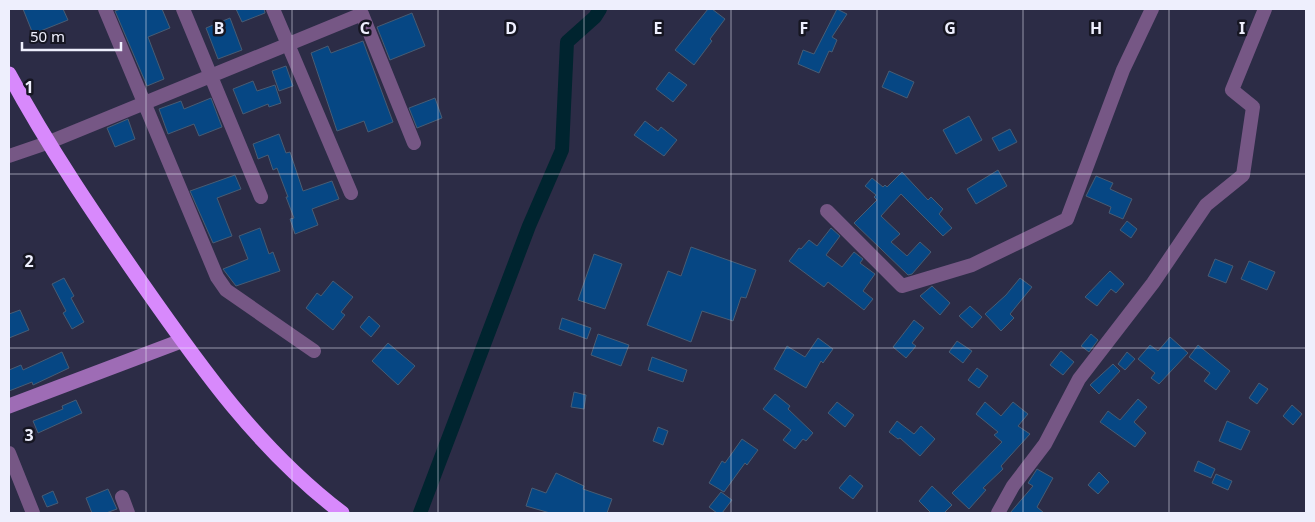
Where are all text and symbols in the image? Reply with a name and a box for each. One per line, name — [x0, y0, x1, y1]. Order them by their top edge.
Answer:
text: B — [214, 17, 224, 39]
text: C — [360, 17, 370, 39]
text: D — [505, 17, 517, 39]
text: E — [654, 17, 663, 39]
text: F — [800, 17, 808, 39]
text: G — [944, 17, 956, 39]
text: H — [1090, 17, 1102, 39]
text: I — [1239, 17, 1245, 39]
scale bar — [22, 20, 121, 52]
text: 50 m — [30, 26, 65, 46]
text: 1 — [24, 76, 34, 98]
text: 2 — [24, 250, 34, 272]
text: 3 — [24, 424, 34, 446]

